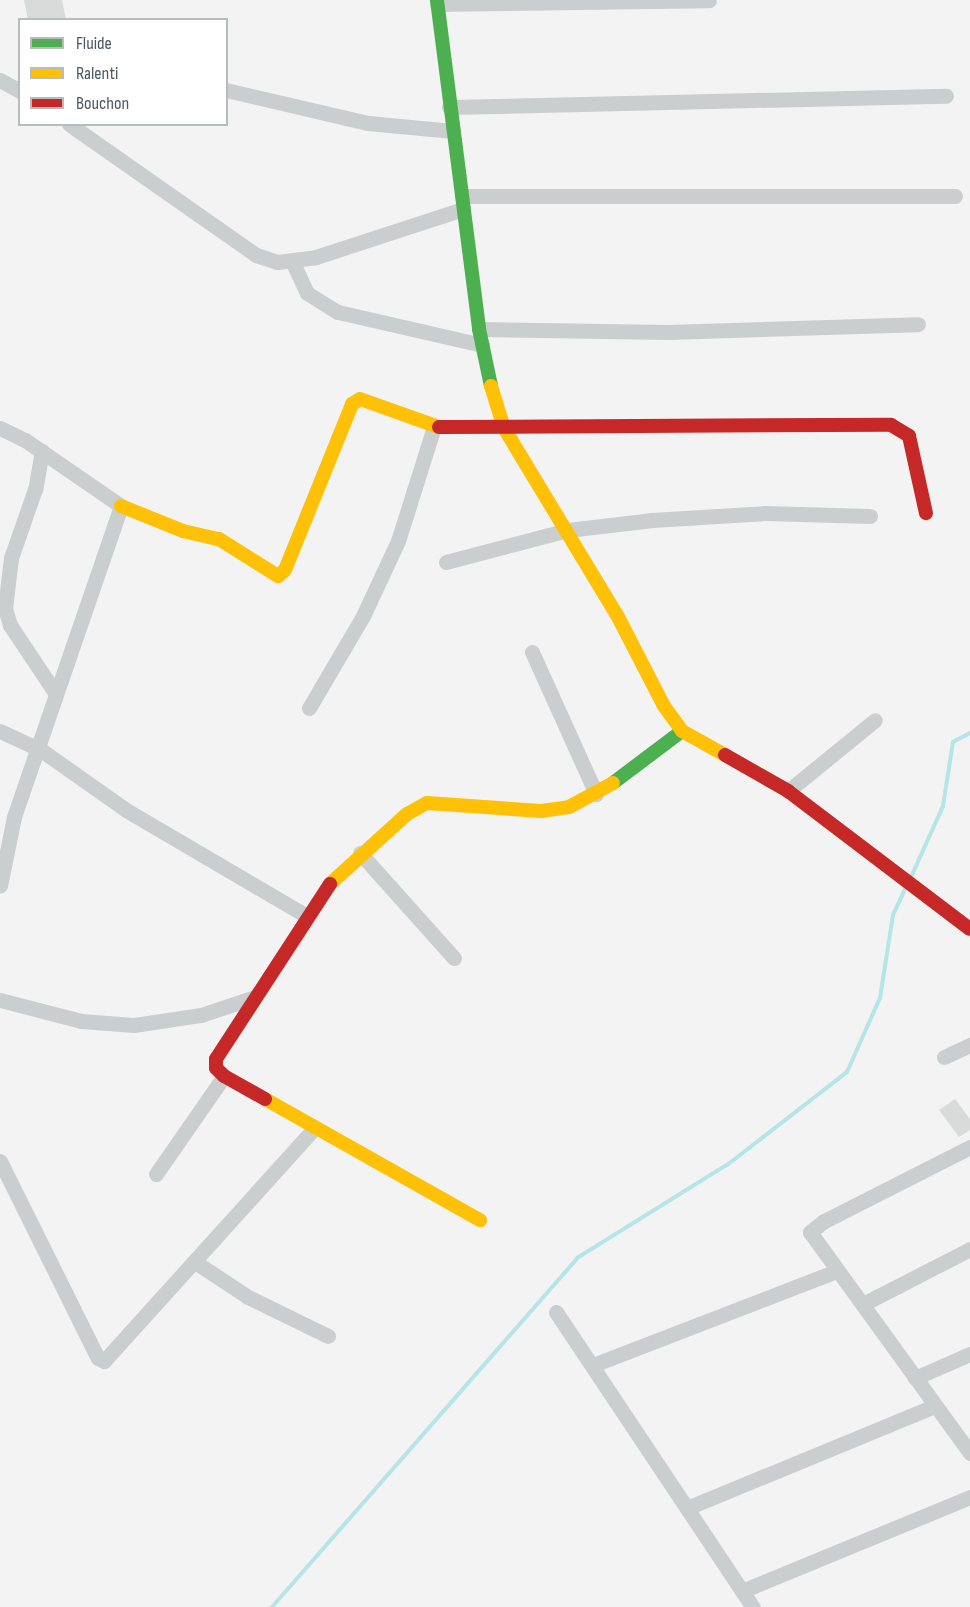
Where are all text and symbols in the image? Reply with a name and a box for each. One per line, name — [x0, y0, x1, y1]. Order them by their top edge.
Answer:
legend — [18, 18, 228, 126]
text: Fluide — [76, 33, 112, 54]
text: Ralenti — [76, 63, 118, 84]
text: Bouchon — [76, 93, 129, 114]

